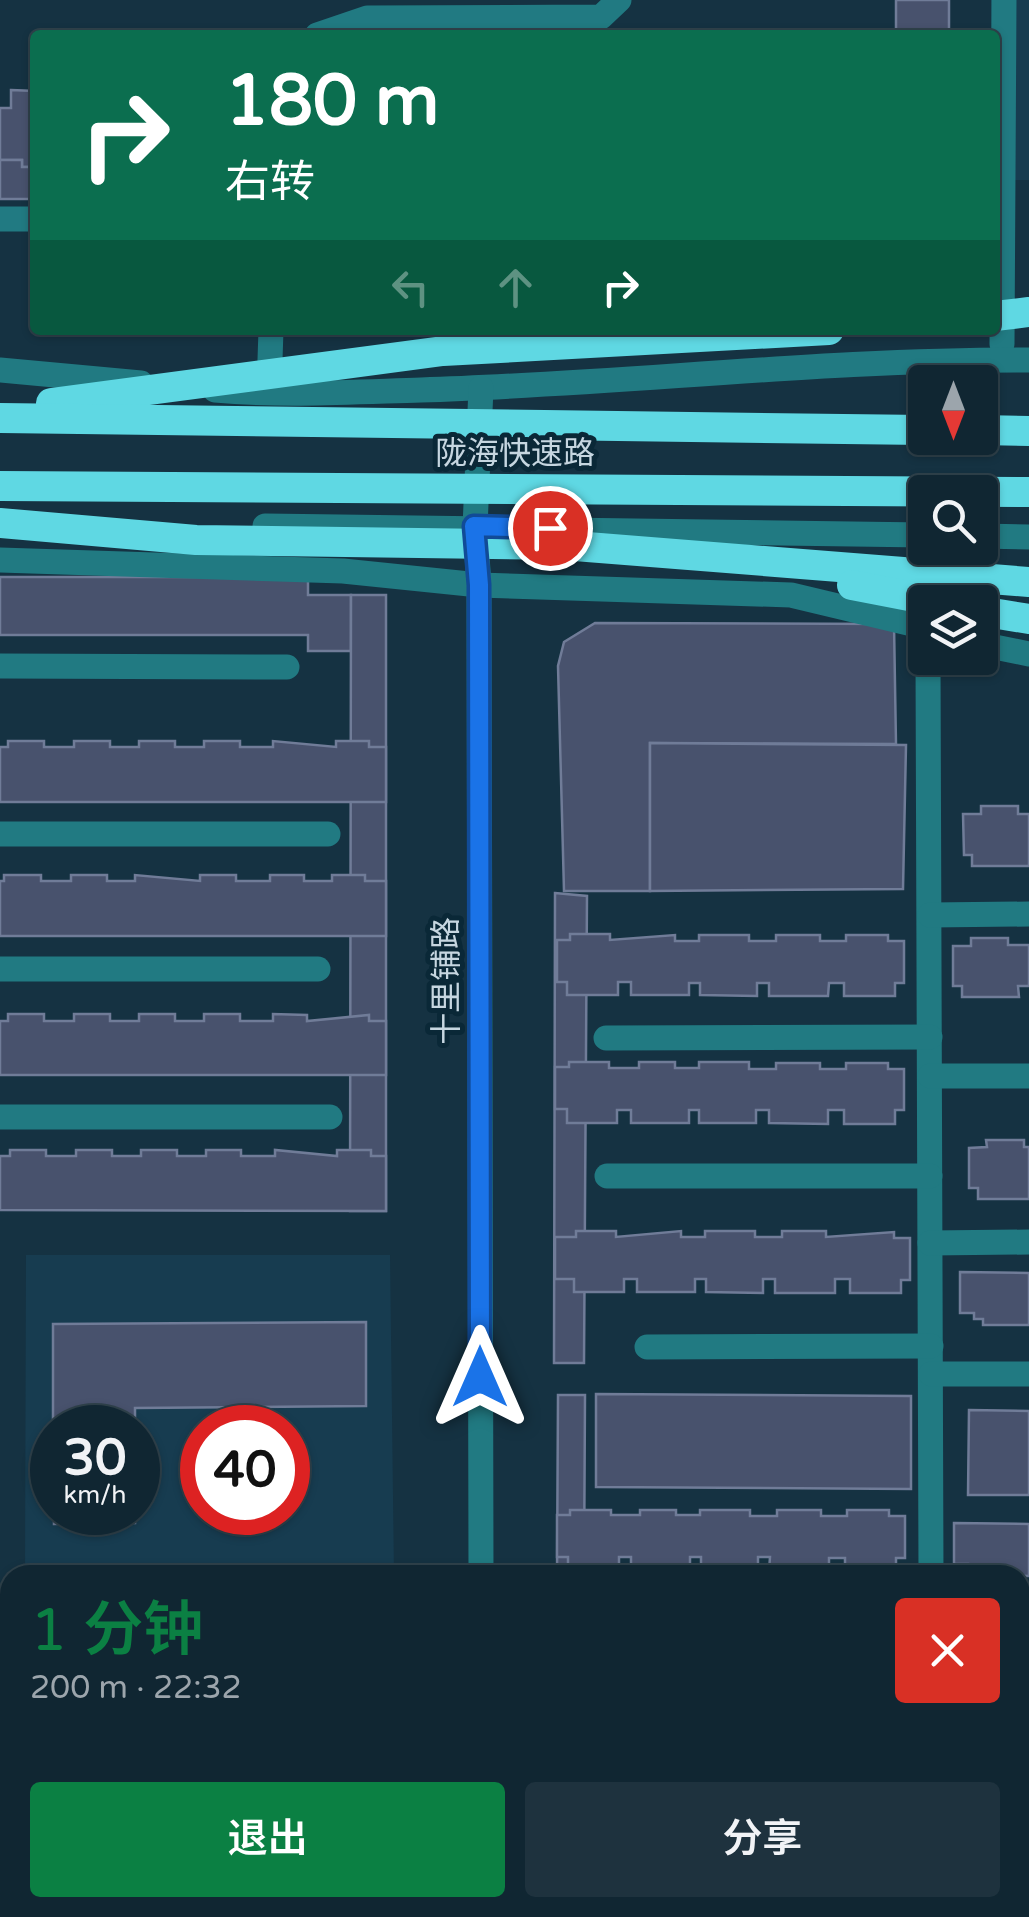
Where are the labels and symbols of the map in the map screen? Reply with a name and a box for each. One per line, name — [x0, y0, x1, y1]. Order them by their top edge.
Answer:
north arrow — [908, 365, 998, 455]
street label: 陇海快速路 — [435, 435, 595, 473]
pin — [508, 486, 593, 571]
street label: 十里铺路 — [428, 917, 466, 1045]
position arrow — [428, 1325, 532, 1429]
speed limit sign: 40 — [180, 1405, 310, 1535]

